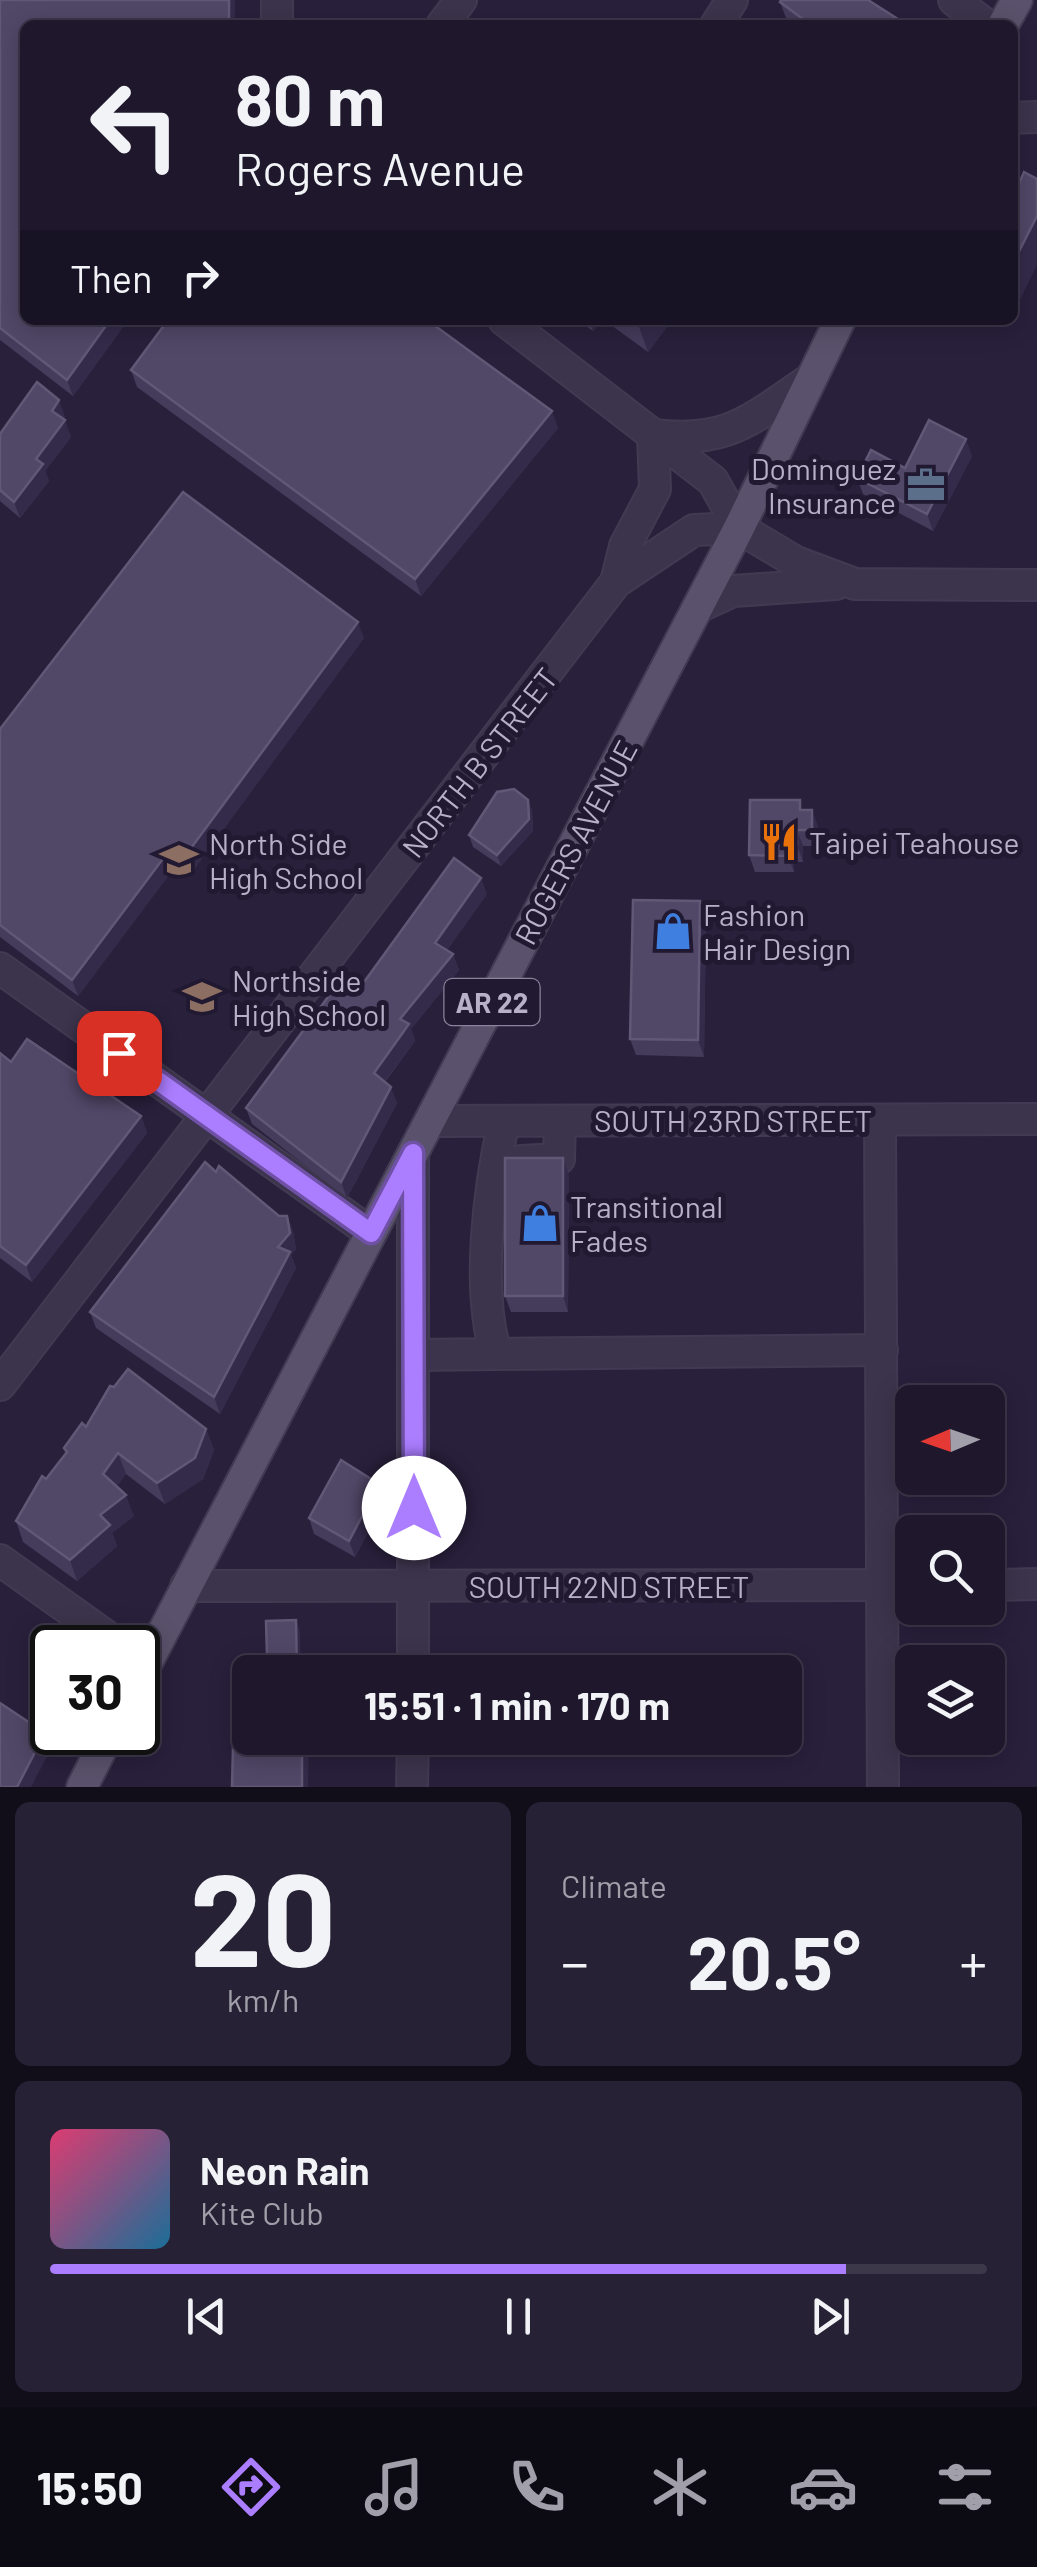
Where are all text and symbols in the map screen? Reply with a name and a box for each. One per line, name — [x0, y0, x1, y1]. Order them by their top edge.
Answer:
text: 80 m — [235, 56, 385, 140]
icon: left — [70, 60, 200, 190]
text: Rogers Avenue — [235, 141, 525, 195]
icon: right — [173, 250, 228, 305]
text: Then — [70, 255, 153, 301]
place label: Dominguez Insurance — [751, 450, 896, 520]
office icon: Dominguez Insurance — [905, 464, 947, 506]
street label: NORTH B STREET — [394, 660, 564, 864]
street label: ROGERS AVENUE — [506, 734, 644, 950]
restaurant icon: Taipei Teahouse — [758, 821, 800, 863]
place label: Taipei Teahouse — [809, 824, 1020, 860]
place label: North Side High School — [209, 825, 363, 895]
school or university icon: North Side High School — [158, 839, 200, 881]
place label: Fashion Hair Design — [703, 896, 851, 966]
shop icon: Fashion Hair Design — [652, 910, 694, 952]
place label: Northside High School — [232, 962, 386, 1032]
school or university icon: Northside High School — [181, 976, 223, 1018]
road number: AR 22 — [444, 979, 540, 1025]
pin — [77, 1011, 162, 1096]
icon: arrive — [92, 1026, 147, 1081]
street label: SOUTH 23RD STREET — [594, 1102, 872, 1138]
place label: Transitional Fades — [570, 1188, 723, 1258]
shop icon: Transitional Fades — [519, 1202, 561, 1244]
north arrow — [895, 1385, 1005, 1495]
map controls — [895, 1385, 1005, 1755]
position arrow — [362, 1456, 466, 1560]
button: search — [895, 1515, 1005, 1625]
street label: SOUTH 22ND STREET — [469, 1568, 749, 1604]
speed limit sign: 30 — [30, 1625, 160, 1755]
button: layers — [895, 1645, 1005, 1755]
text: 15:51 · 1 min · 170 m — [364, 1682, 670, 1728]
text: 20 — [190, 1837, 336, 1993]
text: Climate — [561, 1866, 667, 1904]
text: 20.5° — [687, 1915, 861, 2005]
text: − — [561, 1928, 589, 1994]
text: + — [959, 1928, 987, 1994]
text: km/h — [227, 1980, 299, 2018]
text: Neon Rain — [200, 2147, 369, 2193]
text: Kite Club — [200, 2193, 324, 2231]
icon: previous — [179, 2289, 234, 2344]
icon: pause — [491, 2289, 546, 2344]
icon: next — [803, 2289, 858, 2344]
icon: directions — [216, 2452, 286, 2522]
icon: music — [359, 2452, 429, 2522]
icon: phone — [502, 2452, 572, 2522]
icon: climate — [645, 2452, 715, 2522]
icon: car — [788, 2452, 858, 2522]
icon: filters — [930, 2452, 1000, 2522]
text: 15:50 — [36, 2460, 143, 2514]

